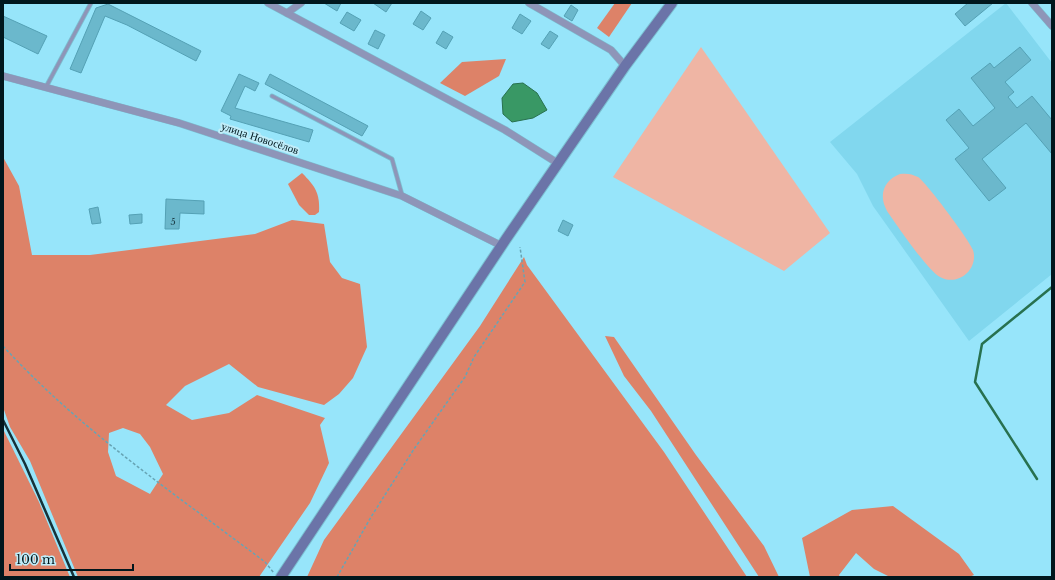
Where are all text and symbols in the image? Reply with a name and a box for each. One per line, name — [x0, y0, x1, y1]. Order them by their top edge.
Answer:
street label: улица Новосёлов — [220, 119, 300, 157]
house number: 5 — [170, 216, 176, 227]
scale bar — [10, 546, 133, 572]
text: 100 m — [16, 552, 55, 567]

